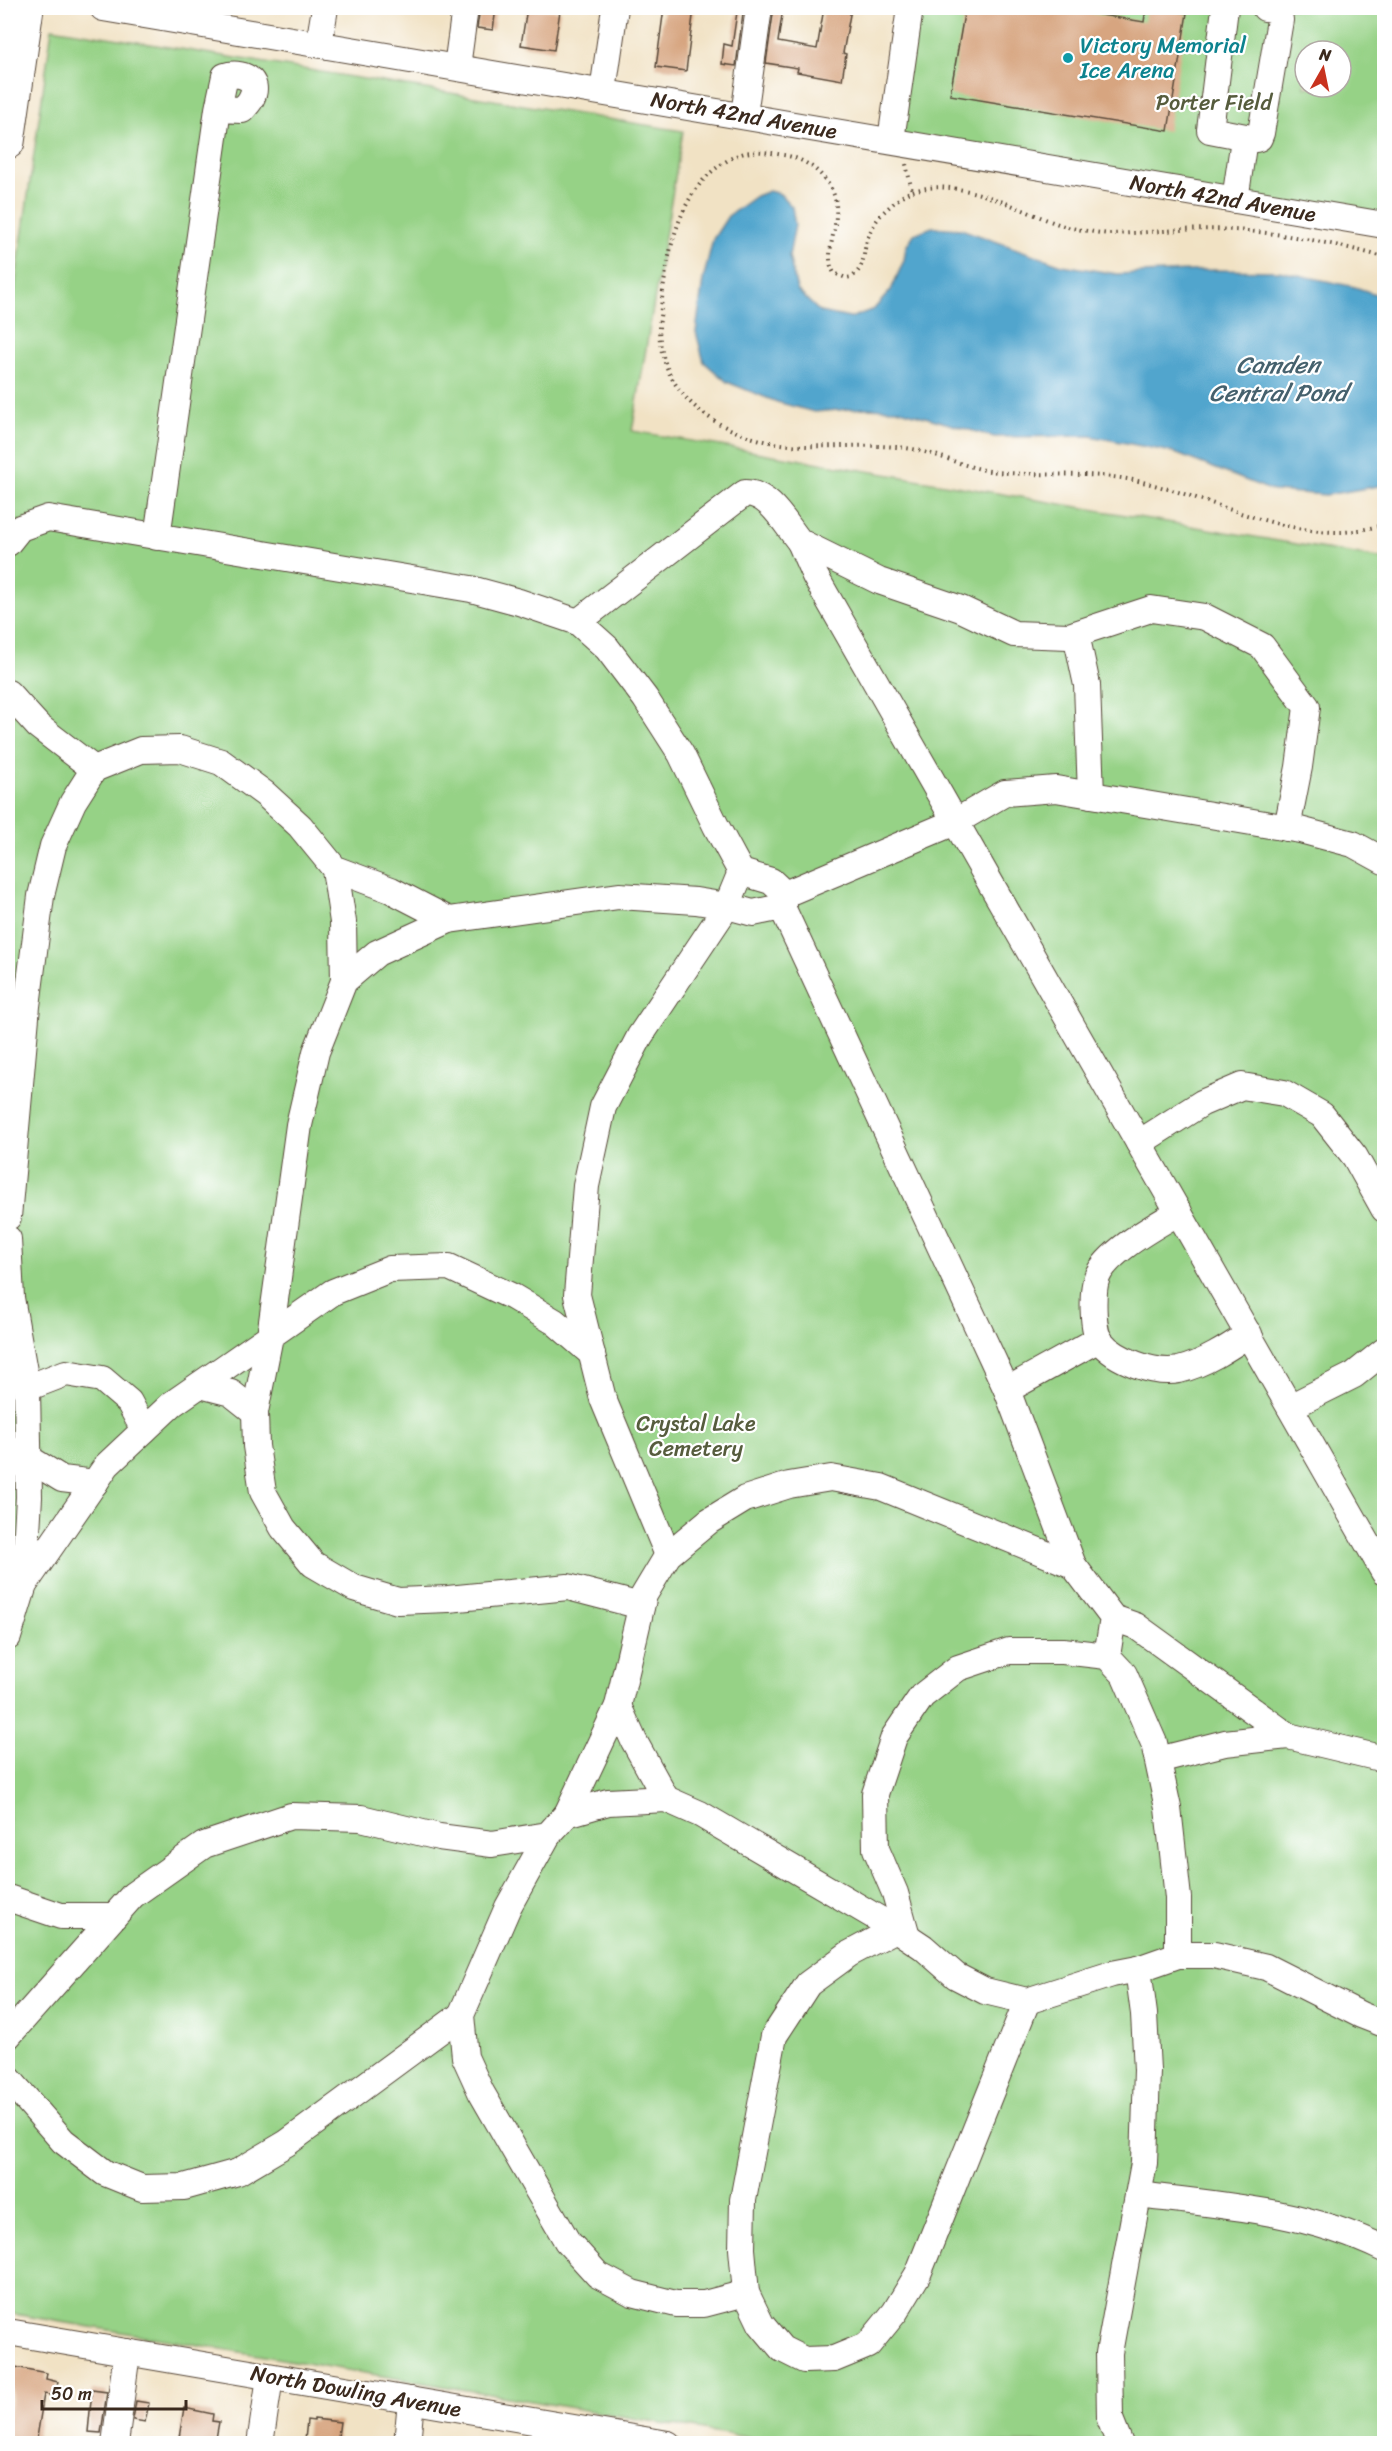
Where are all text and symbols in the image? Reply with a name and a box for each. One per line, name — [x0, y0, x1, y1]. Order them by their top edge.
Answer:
place label: Victory Memorial Ice Arena — [1079, 26, 1247, 90]
north arrow — [1293, 39, 1353, 99]
text: N — [1317, 39, 1334, 70]
marker: Victory Memorial Ice Arena — [1061, 51, 1075, 65]
street label: North 42nd Avenue — [648, 79, 840, 151]
park label: Porter Field — [1156, 83, 1274, 122]
street label: North 42nd Avenue — [1127, 162, 1319, 234]
water label: Camden Central Pond — [1209, 344, 1353, 414]
park label: Crystal Lake Cemetery — [636, 1404, 756, 1468]
street label: North Dowling Avenue — [248, 2353, 465, 2429]
scale bar — [42, 2373, 186, 2411]
text: 50 m — [51, 2378, 92, 2410]

